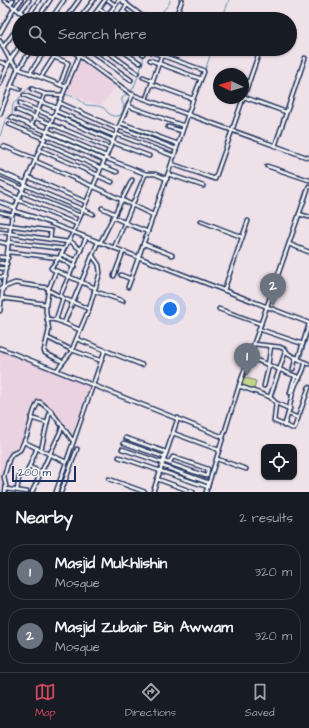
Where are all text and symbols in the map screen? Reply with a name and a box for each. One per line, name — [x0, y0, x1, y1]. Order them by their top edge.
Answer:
search box — [12, 12, 297, 56]
icon: search — [26, 23, 48, 45]
text: Search here — [58, 24, 147, 45]
north arrow — [213, 68, 249, 104]
pin: 2 — [260, 273, 286, 306]
your location — [160, 299, 180, 319]
pin: 1 — [234, 343, 260, 376]
map controls — [261, 444, 297, 480]
button: locate — [261, 444, 297, 480]
scale bar — [12, 464, 76, 483]
text: 200 m — [18, 465, 51, 480]
text: Nearby — [16, 506, 73, 530]
text: 2 results — [239, 509, 293, 527]
text: Masjid Mukhlishin — [55, 553, 167, 574]
text: 1 — [29, 563, 31, 581]
text: 320 m — [254, 563, 292, 581]
text: Mosque — [55, 574, 100, 592]
text: Masjid Zubair Bin Awwam — [55, 617, 233, 638]
text: 2 — [26, 627, 34, 645]
text: 320 m — [254, 627, 292, 645]
text: Mosque — [55, 638, 100, 656]
tab: Map — [34, 681, 56, 720]
tab: Directions — [125, 681, 176, 720]
tab: Saved — [245, 681, 275, 720]

